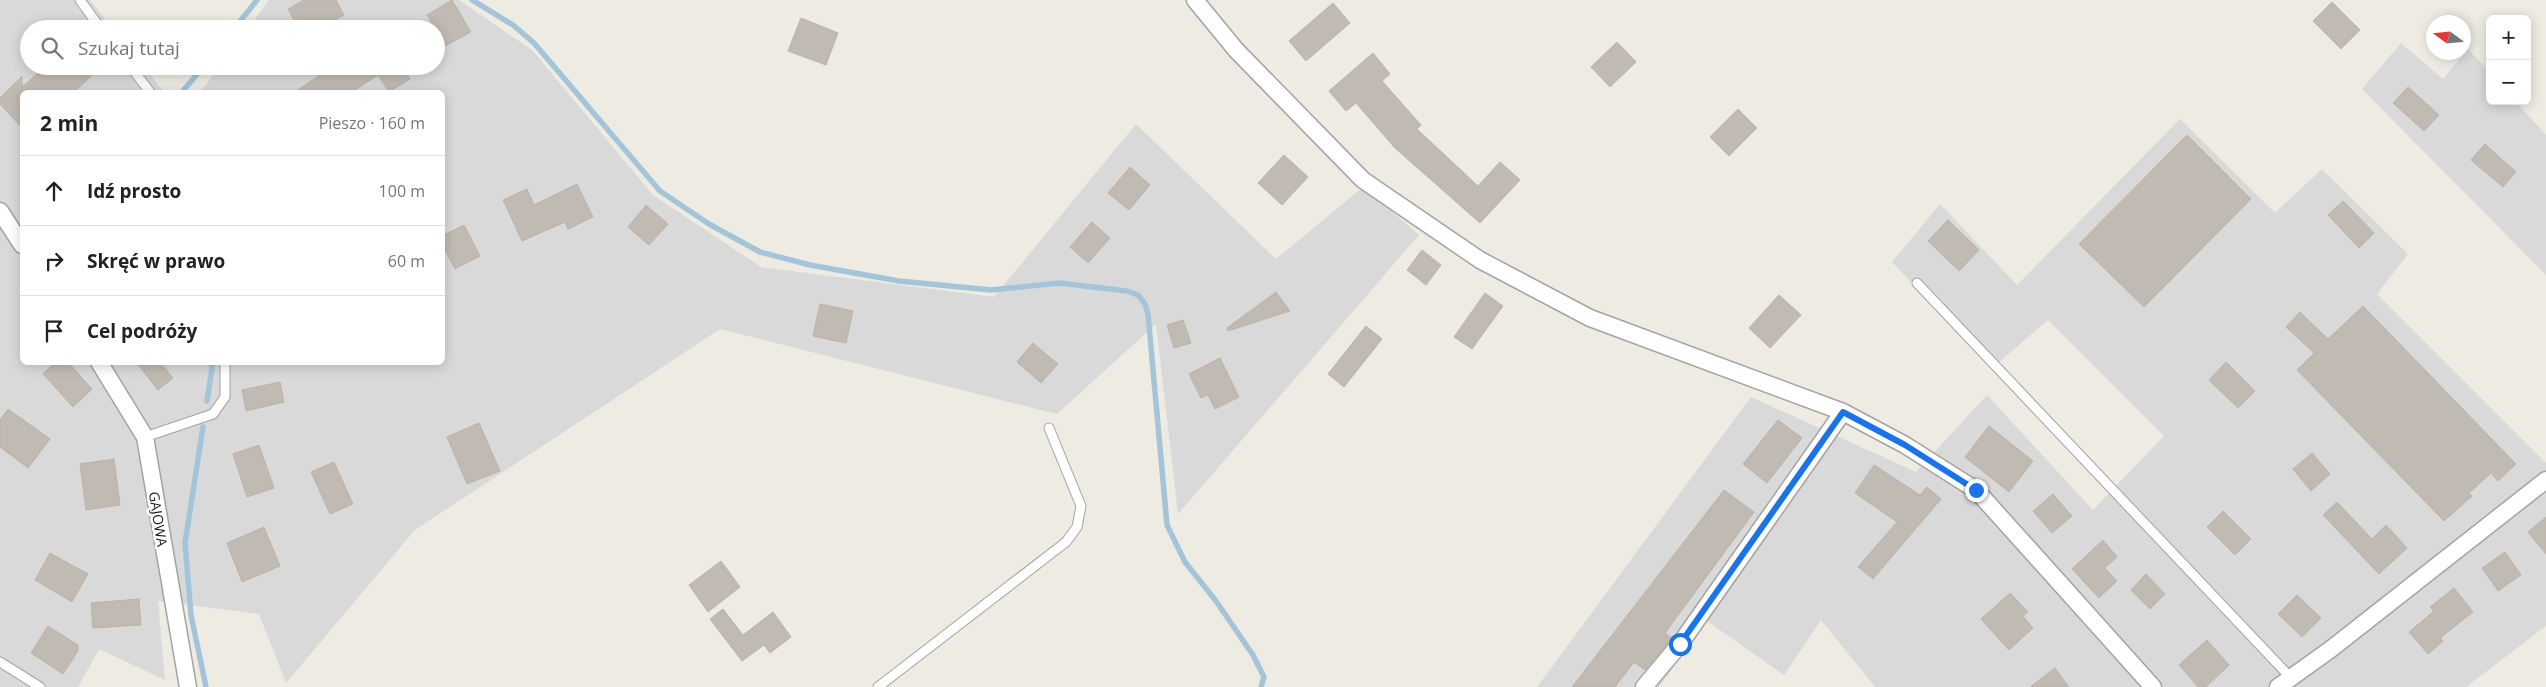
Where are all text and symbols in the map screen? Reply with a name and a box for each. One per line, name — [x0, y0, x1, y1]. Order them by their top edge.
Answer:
north arrow — [2426, 15, 2471, 60]
map controls — [2486, 15, 2531, 105]
button: + — [2486, 15, 2531, 60]
search box — [20, 20, 445, 75]
icon: search — [38, 34, 66, 62]
text: Szukaj tutaj — [78, 35, 180, 61]
button: − — [2486, 60, 2531, 105]
text: 2 min — [40, 109, 98, 137]
text: Pieszo · 160 m — [319, 112, 425, 134]
icon: ahead — [40, 177, 68, 205]
text: Idź prosto — [87, 178, 181, 204]
text: 100 m — [379, 180, 425, 202]
icon: right — [40, 247, 68, 275]
text: Skręć w prawo — [87, 248, 225, 274]
text: 60 m — [388, 250, 425, 272]
icon: arrive — [40, 317, 68, 345]
text: Cel podróży — [87, 318, 197, 344]
route end — [1965, 479, 1988, 502]
street label: GAJOWA — [145, 490, 172, 548]
route start — [1669, 633, 1692, 656]

